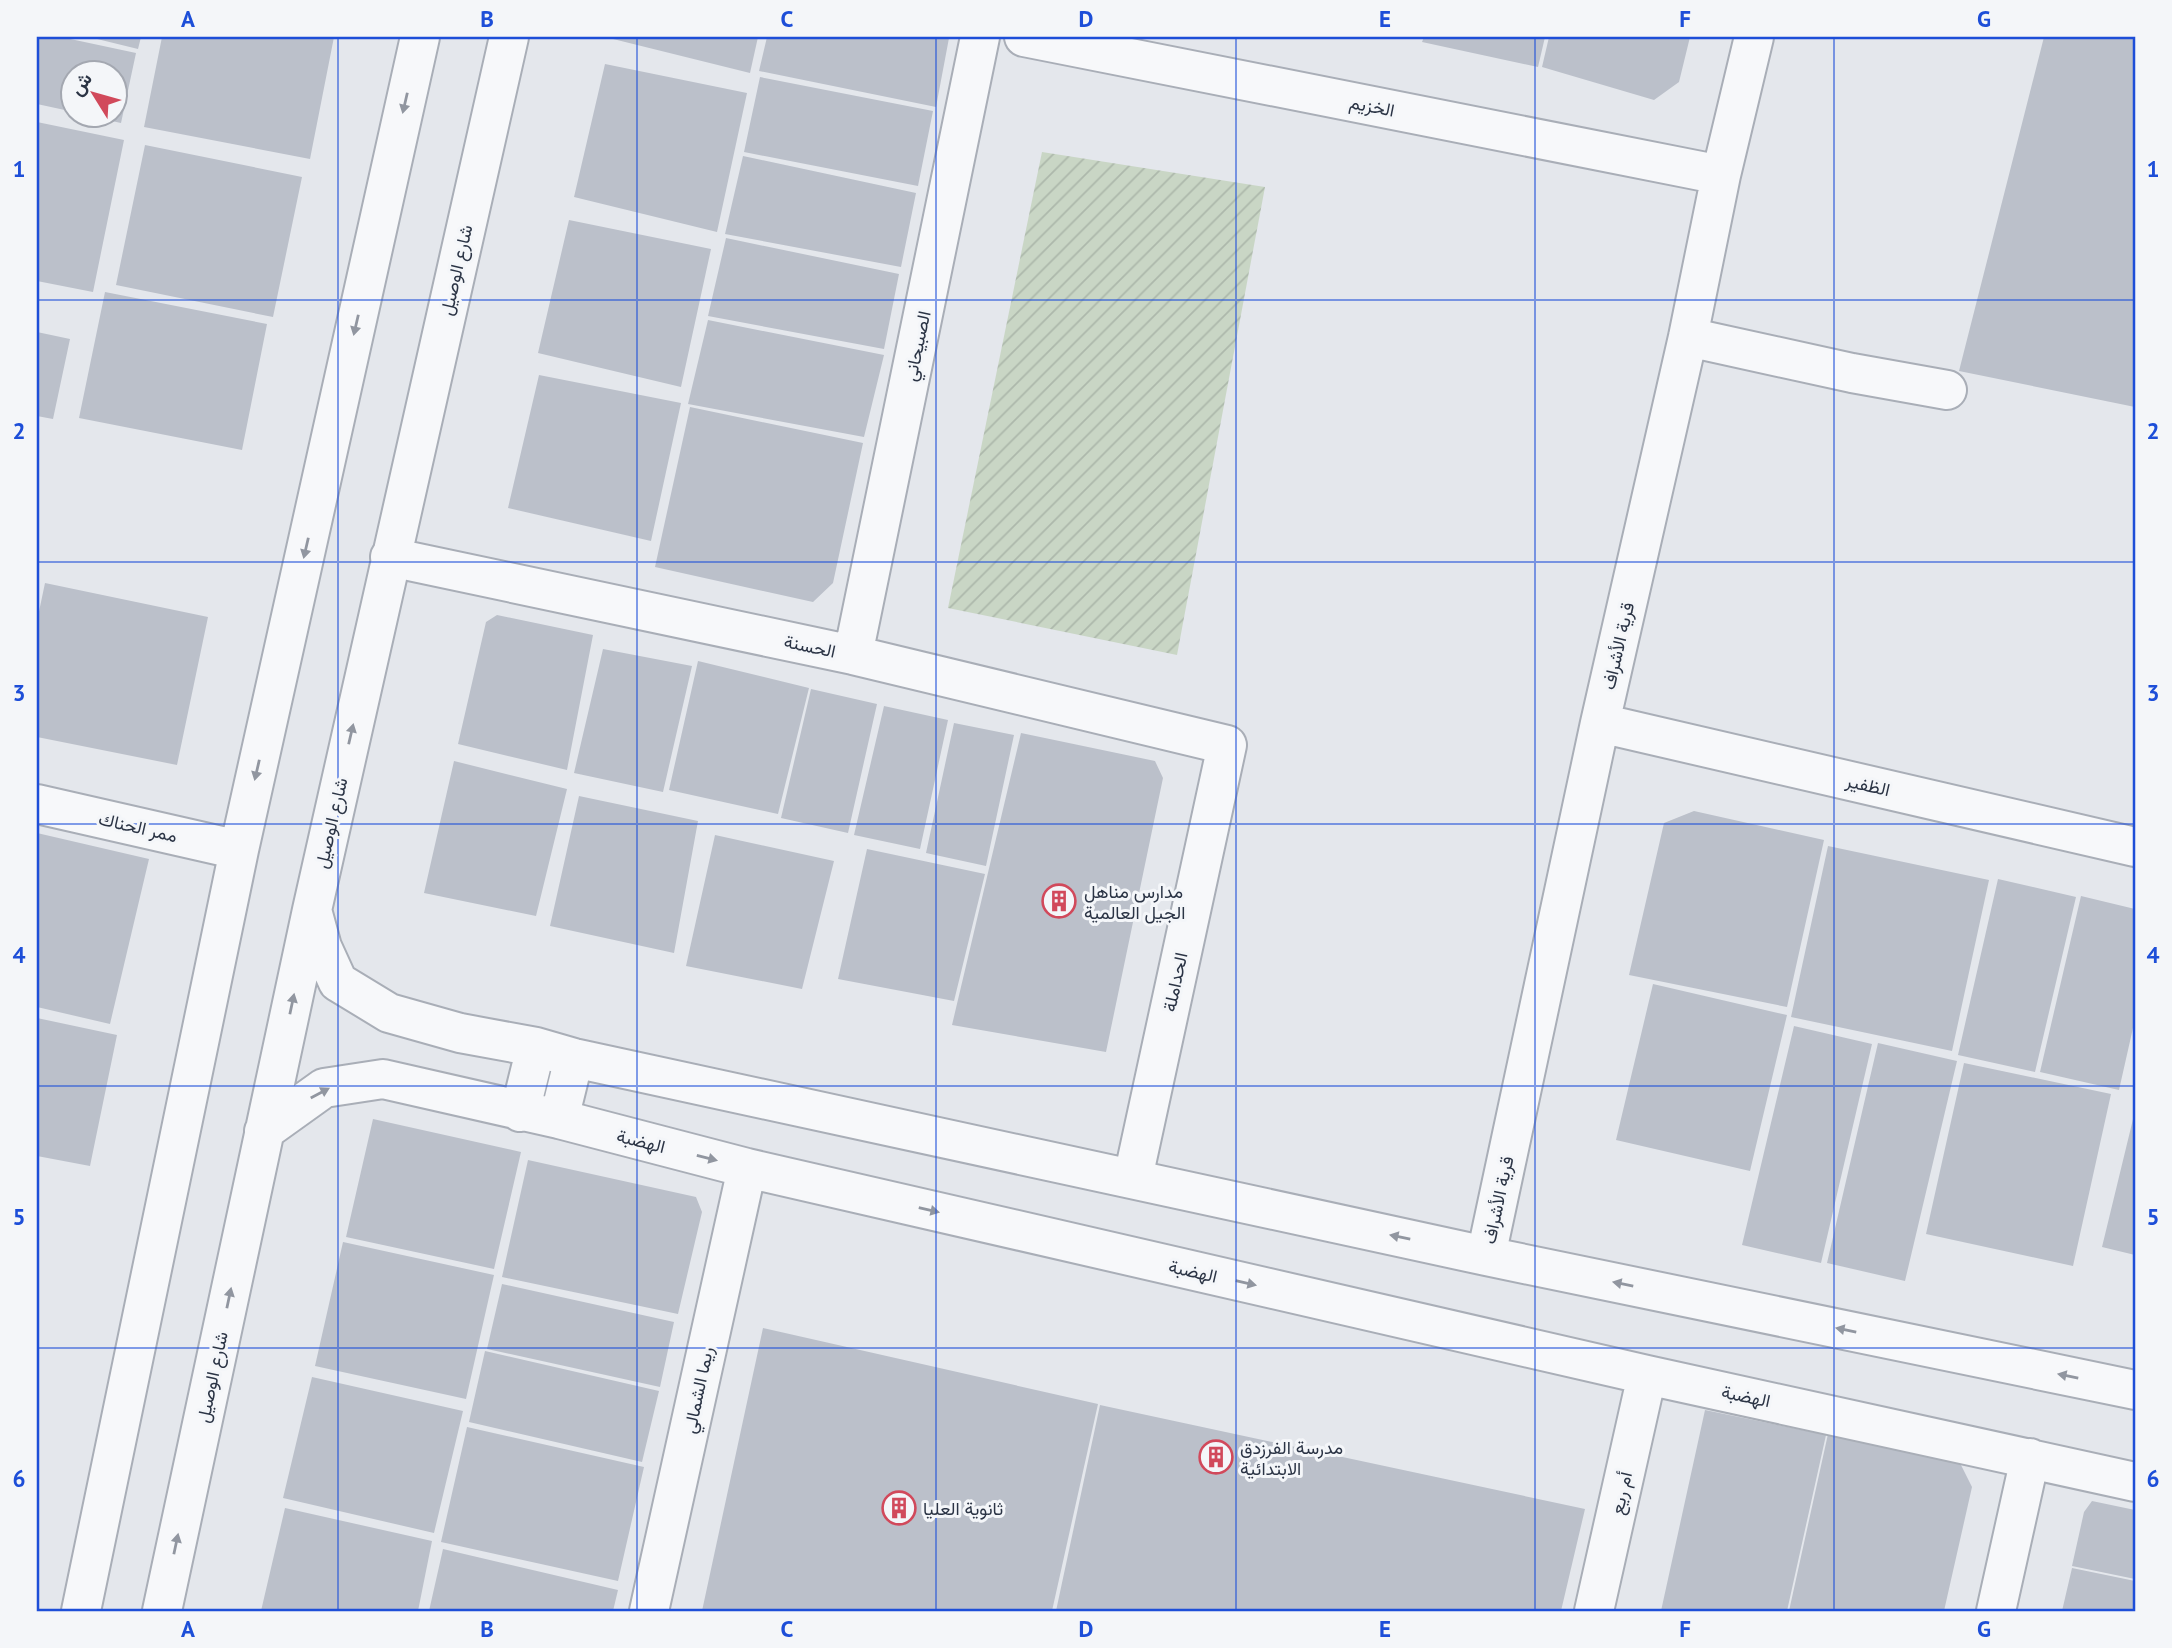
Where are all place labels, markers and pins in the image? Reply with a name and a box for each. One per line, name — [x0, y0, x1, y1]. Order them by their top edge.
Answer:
place label: مدارس مناهل الجيل العالمية — [1084, 880, 1185, 924]
building icon: مدارس مناهل الجيل العالمية — [1040, 882, 1078, 920]
place label: مدرسة الفرزدق الابتدائية — [1240, 1436, 1343, 1480]
building icon: مدرسة الفرزدق الابتدائية — [1197, 1438, 1235, 1476]
building icon: ثانوية العليا — [880, 1489, 918, 1527]
place label: ثانوية العليا — [923, 1497, 1003, 1520]

